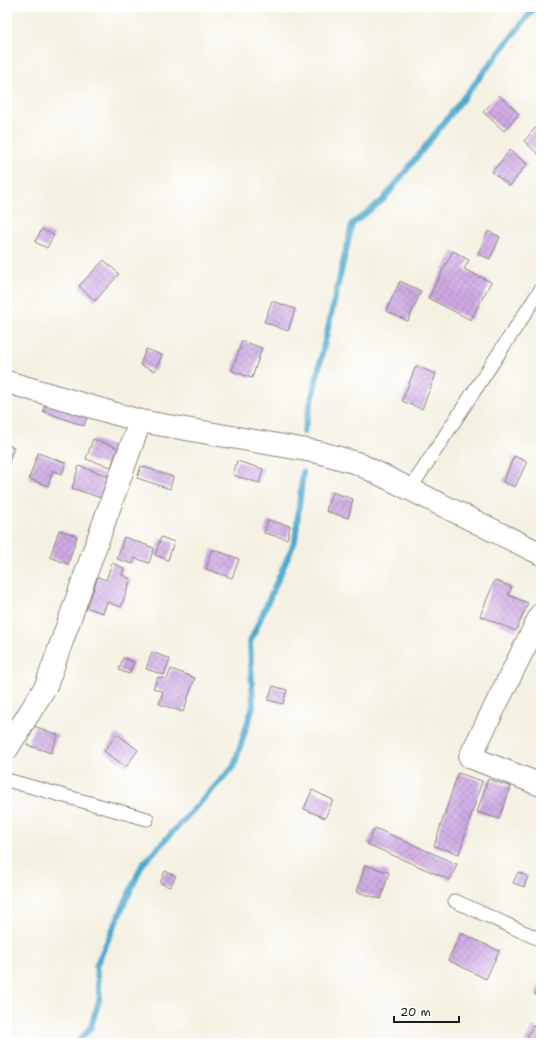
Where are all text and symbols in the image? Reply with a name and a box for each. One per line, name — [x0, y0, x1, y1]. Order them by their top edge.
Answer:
scale bar — [394, 998, 459, 1024]
text: 20 m — [400, 1004, 431, 1020]

